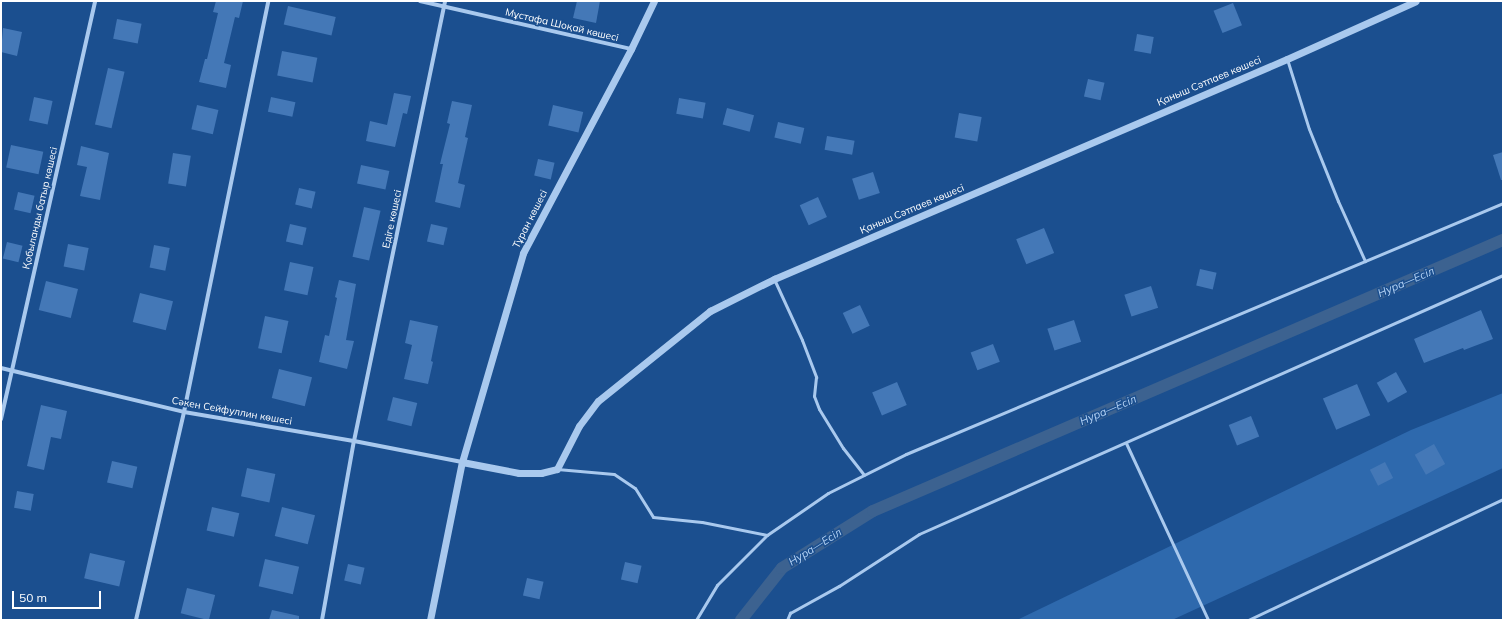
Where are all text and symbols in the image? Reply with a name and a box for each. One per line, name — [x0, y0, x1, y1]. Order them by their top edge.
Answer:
street label: Мұстафа Шоқай көшесі — [504, 6, 620, 44]
street label: Қаныш Сәтпаев көшесі — [1155, 54, 1263, 108]
street label: Қобыланды батыр көшесі — [20, 146, 60, 270]
street label: Қаныш Сәтпаев көшесі — [858, 182, 966, 236]
street label: Тұран көшесі — [510, 188, 550, 250]
street label: Едіге көшесі — [380, 189, 404, 249]
water label: Нура—Есіл — [1376, 264, 1436, 300]
water label: Нура—Есіл — [1078, 392, 1138, 428]
street label: Сәкен Сейфуллин көшесі — [171, 394, 293, 428]
water label: Нура—Есіл — [786, 525, 844, 569]
scale bar — [14, 583, 103, 609]
text: 50 m — [19, 590, 47, 605]

